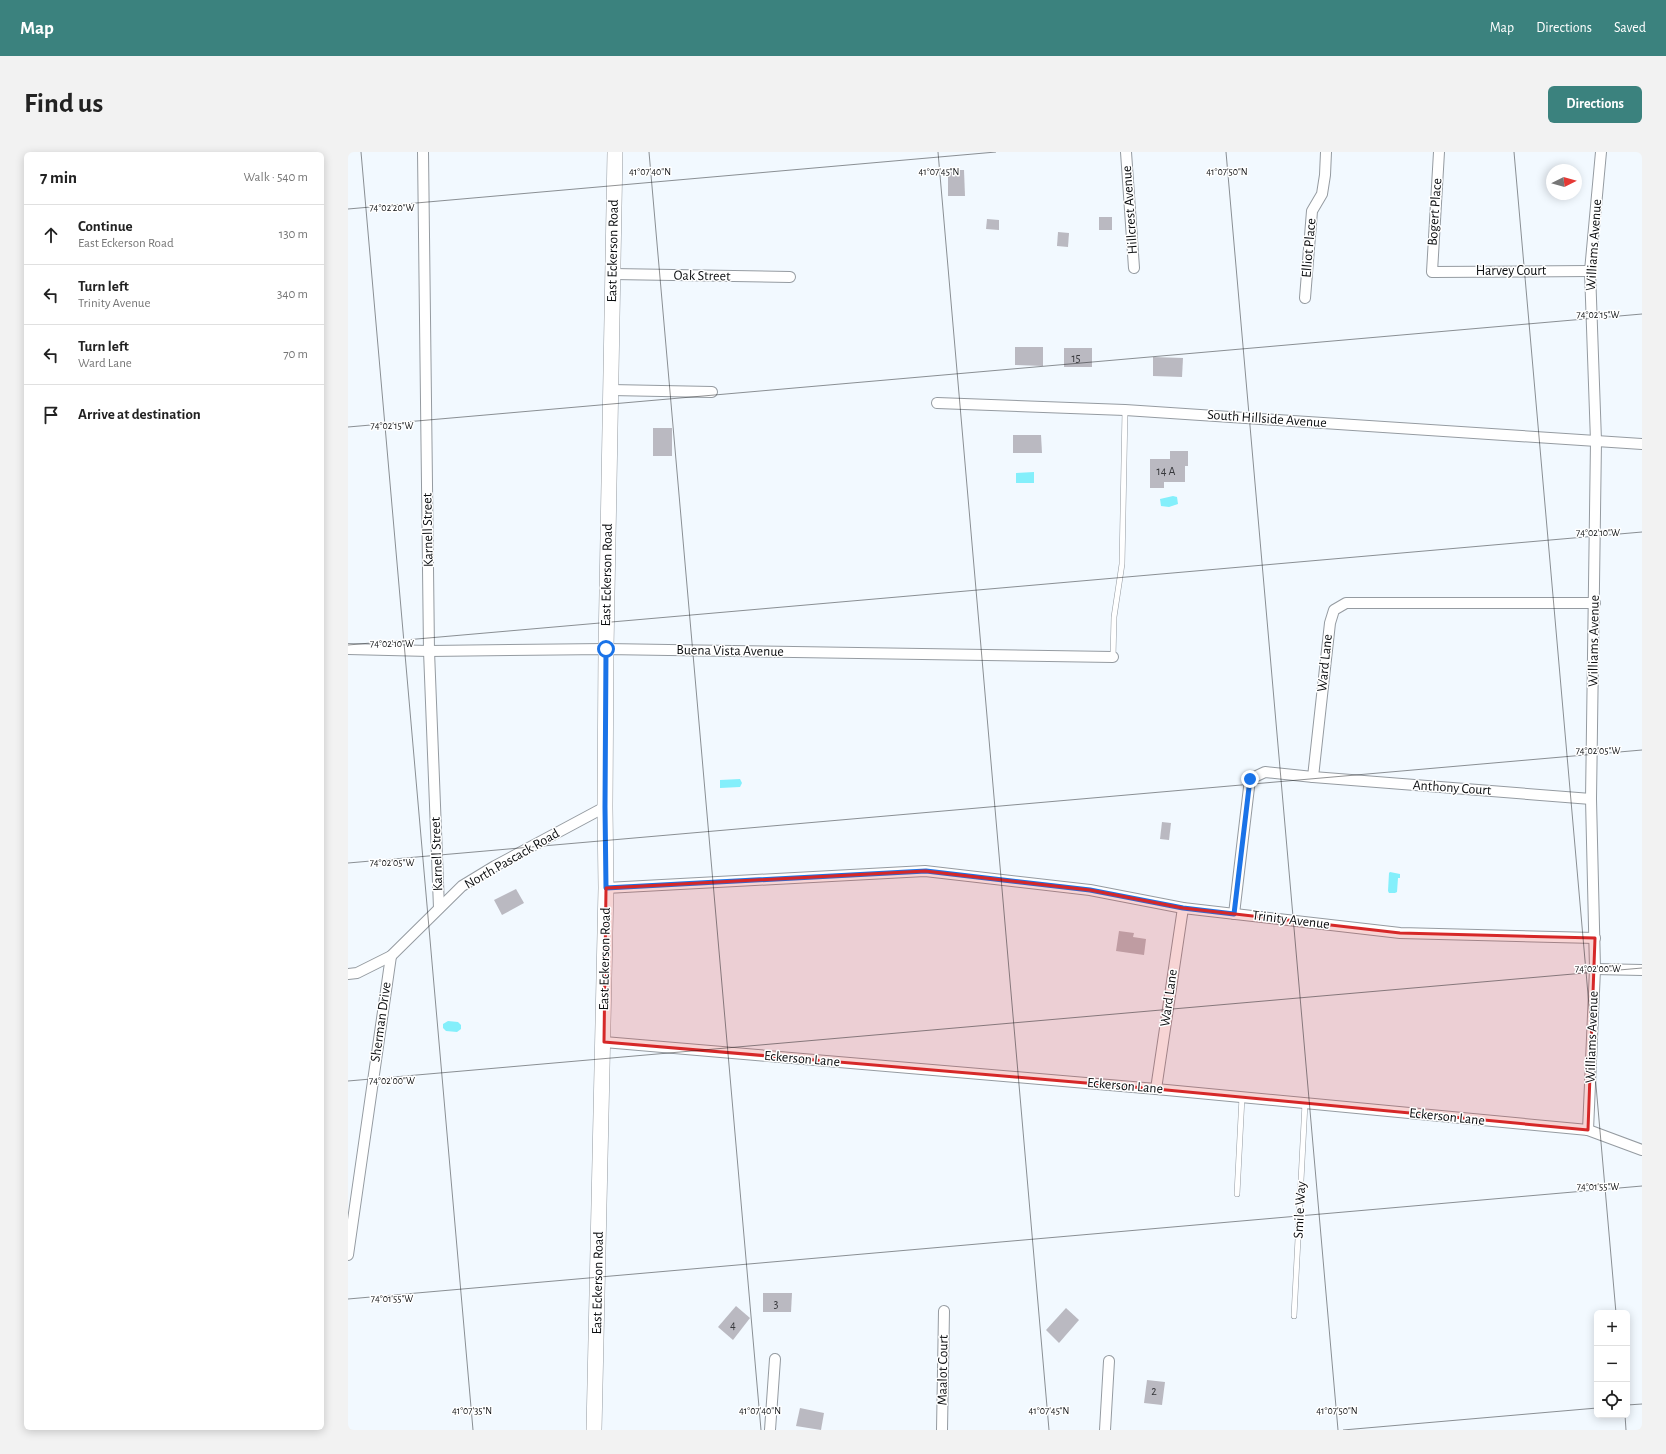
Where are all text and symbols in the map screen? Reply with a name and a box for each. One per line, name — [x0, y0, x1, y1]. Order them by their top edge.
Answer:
text: Map — [20, 19, 54, 38]
text: Map — [1490, 21, 1514, 35]
text: Directions — [1536, 21, 1592, 35]
text: Saved — [1614, 21, 1646, 35]
button: Directions — [1548, 86, 1642, 123]
text: Find us — [24, 90, 103, 118]
north arrow — [1546, 164, 1582, 200]
street label: Hillcrest Avenue — [1120, 165, 1140, 255]
text: 41°07'40"N — [629, 167, 671, 177]
text: 41°07'45"N — [919, 167, 959, 177]
text: 41°07'50"N — [1206, 167, 1248, 177]
text: 7 min — [40, 169, 77, 186]
text: Walk · 540 m — [244, 171, 308, 184]
street label: Bogert Place — [1426, 178, 1444, 246]
street label: East Eckerson Road — [605, 199, 621, 303]
street label: Williams Avenue — [1584, 199, 1604, 291]
text: 74°02'20"W — [369, 203, 415, 213]
street label: Elliot Place — [1299, 218, 1319, 278]
text: Continue — [78, 219, 133, 234]
icon: ahead — [40, 224, 62, 246]
text: 130 m — [279, 228, 308, 241]
text: East Eckerson Road — [78, 237, 174, 250]
street label: Harvey Court — [1476, 264, 1547, 278]
street label: Oak Street — [673, 269, 731, 284]
text: Turn left — [78, 279, 129, 294]
icon: left — [40, 284, 62, 306]
text: 340 m — [277, 288, 308, 301]
text: Trinity Avenue — [78, 297, 150, 310]
text: 74°02'15"W — [1577, 310, 1620, 320]
text: Turn left — [78, 339, 129, 354]
icon: left — [40, 344, 62, 366]
text: 70 m — [283, 348, 308, 361]
house number: 15 — [1071, 352, 1081, 364]
text: Ward Lane — [78, 357, 132, 370]
icon: arrive — [40, 404, 62, 426]
text: Arrive at destination — [78, 407, 201, 422]
street label: South Hillside Avenue — [1207, 408, 1327, 430]
text: 74°02'15"W — [371, 421, 414, 431]
house number: 14 A — [1157, 465, 1175, 477]
street label: Karnell Street — [420, 492, 436, 567]
street label: East Eckerson Road — [599, 523, 615, 627]
text: 74°02'10"W — [1576, 528, 1620, 538]
street label: Williams Avenue — [1586, 595, 1602, 687]
street label: Ward Lane — [1315, 633, 1335, 693]
text: 74°02'10"W — [370, 639, 414, 649]
route start — [597, 640, 615, 658]
street label: Buena Vista Avenue — [676, 643, 784, 659]
text: 74°02'05"W — [1576, 746, 1620, 756]
route end — [1241, 770, 1259, 788]
street label: Anthony Court — [1412, 778, 1492, 798]
street label: Karnell Street — [429, 816, 445, 891]
street label: North Pascack Road — [462, 826, 562, 892]
text: 74°02'05"W — [370, 858, 414, 868]
street label: East Eckerson Road — [597, 907, 613, 1011]
street label: Trinity Avenue — [1251, 908, 1331, 932]
text: 74°02'00"W — [1575, 964, 1621, 974]
street label: Ward Lane — [1158, 968, 1180, 1028]
street label: Sherman Drive — [368, 981, 394, 1063]
street label: Williams Avenue — [1583, 991, 1601, 1083]
street label: Eckerson Lane — [763, 1049, 841, 1069]
text: 74°02'00"W — [369, 1076, 415, 1086]
street label: Eckerson Lane — [1086, 1076, 1164, 1096]
street label: Eckerson Lane — [1408, 1106, 1486, 1128]
street label: Smile Way — [1292, 1181, 1308, 1239]
text: 74°01'55"W — [1577, 1182, 1619, 1192]
street label: East Eckerson Road — [590, 1231, 606, 1335]
text: 74°01'55"W — [371, 1294, 413, 1304]
house number: 3 — [774, 1298, 779, 1310]
map controls — [1594, 1310, 1630, 1418]
button: + — [1594, 1310, 1630, 1346]
house number: 4 — [730, 1319, 736, 1331]
street label: Maalot Court — [935, 1334, 951, 1406]
button: − — [1594, 1346, 1630, 1382]
button: locate — [1594, 1382, 1630, 1418]
house number: 2 — [1151, 1385, 1157, 1397]
text: 41°07'35"N — [452, 1406, 492, 1416]
text: 41°07'40"N — [739, 1406, 781, 1416]
text: 41°07'45"N — [1029, 1406, 1069, 1416]
text: 41°07'50"N — [1316, 1406, 1358, 1416]

